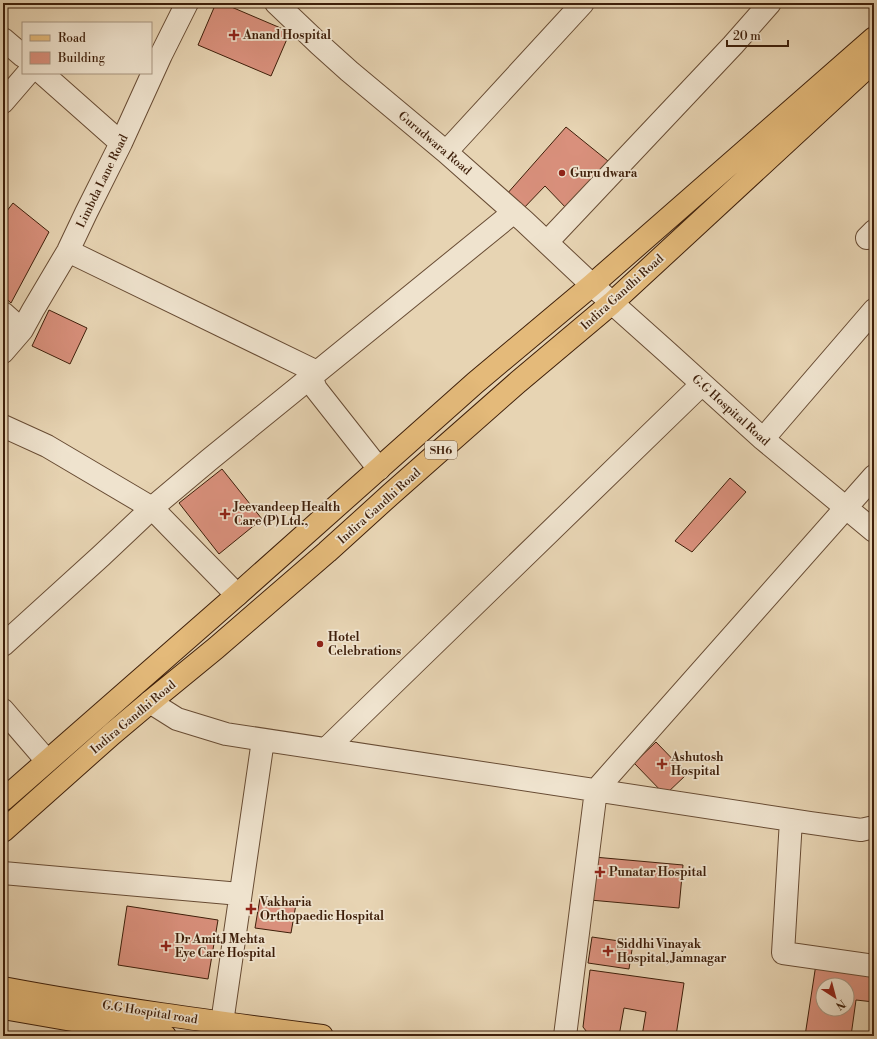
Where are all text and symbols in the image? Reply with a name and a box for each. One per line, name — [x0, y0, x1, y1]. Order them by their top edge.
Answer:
legend — [22, 22, 152, 74]
scale bar — [727, 22, 788, 48]
place label: Anand Hospital — [242, 28, 331, 43]
marker: Anand Hospital — [228, 29, 240, 41]
text: 20 m — [733, 29, 761, 44]
text: Road — [58, 31, 86, 46]
text: Building — [57, 51, 106, 66]
street label: Gurudwara Road — [395, 108, 474, 178]
street label: Limbda Lane Road — [73, 132, 132, 230]
place label: Guru dwara — [570, 166, 638, 181]
marker: Guru dwara — [557, 168, 567, 178]
street label: Indira Gandhi Road — [578, 251, 667, 334]
street label: G.G Hospital Road — [689, 371, 773, 449]
road number: SH6 — [425, 441, 457, 459]
street label: Indira Gandhi Road — [335, 465, 424, 548]
place label: Jeevandeep Health Care (P) Ltd., — [232, 500, 341, 529]
marker: Jeevandeep Health Care (P) Ltd., — [219, 508, 231, 520]
place label: Hotel Celebrations — [328, 630, 401, 659]
marker: Hotel Celebrations — [315, 639, 325, 649]
street label: Indira Gandhi Road — [88, 677, 179, 757]
place label: Ashutosh Hospital — [670, 750, 724, 779]
marker: Ashutosh Hospital — [656, 758, 668, 770]
place label: Punatar Hospital — [609, 865, 706, 880]
marker: Punatar Hospital — [594, 866, 606, 878]
place label: Vakharia Orthopaedic Hospital — [259, 895, 384, 924]
marker: Vakharia Orthopaedic Hospital — [245, 903, 257, 915]
place label: Dr Amit J Mehta Eye Care Hospital — [175, 932, 276, 961]
place label: Siddhi Vinayak Hospital, Jamnagar — [617, 937, 727, 966]
marker: Dr Amit J Mehta Eye Care Hospital — [160, 940, 172, 952]
marker: Siddhi Vinayak Hospital, Jamnagar — [602, 945, 614, 957]
north arrow — [815, 977, 855, 1017]
text: N — [832, 996, 848, 1013]
street label: G.G Hospital road — [101, 998, 199, 1027]

